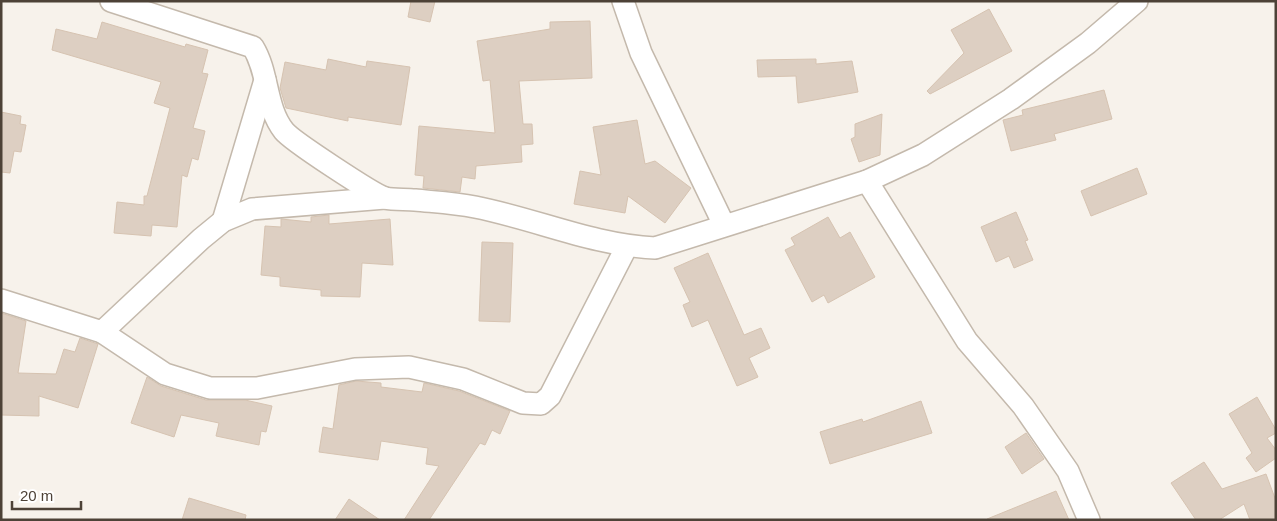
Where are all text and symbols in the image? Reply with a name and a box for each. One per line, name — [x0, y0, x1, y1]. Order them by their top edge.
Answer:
scale bar — [12, 478, 81, 510]
text: 20 m — [20, 487, 53, 504]

